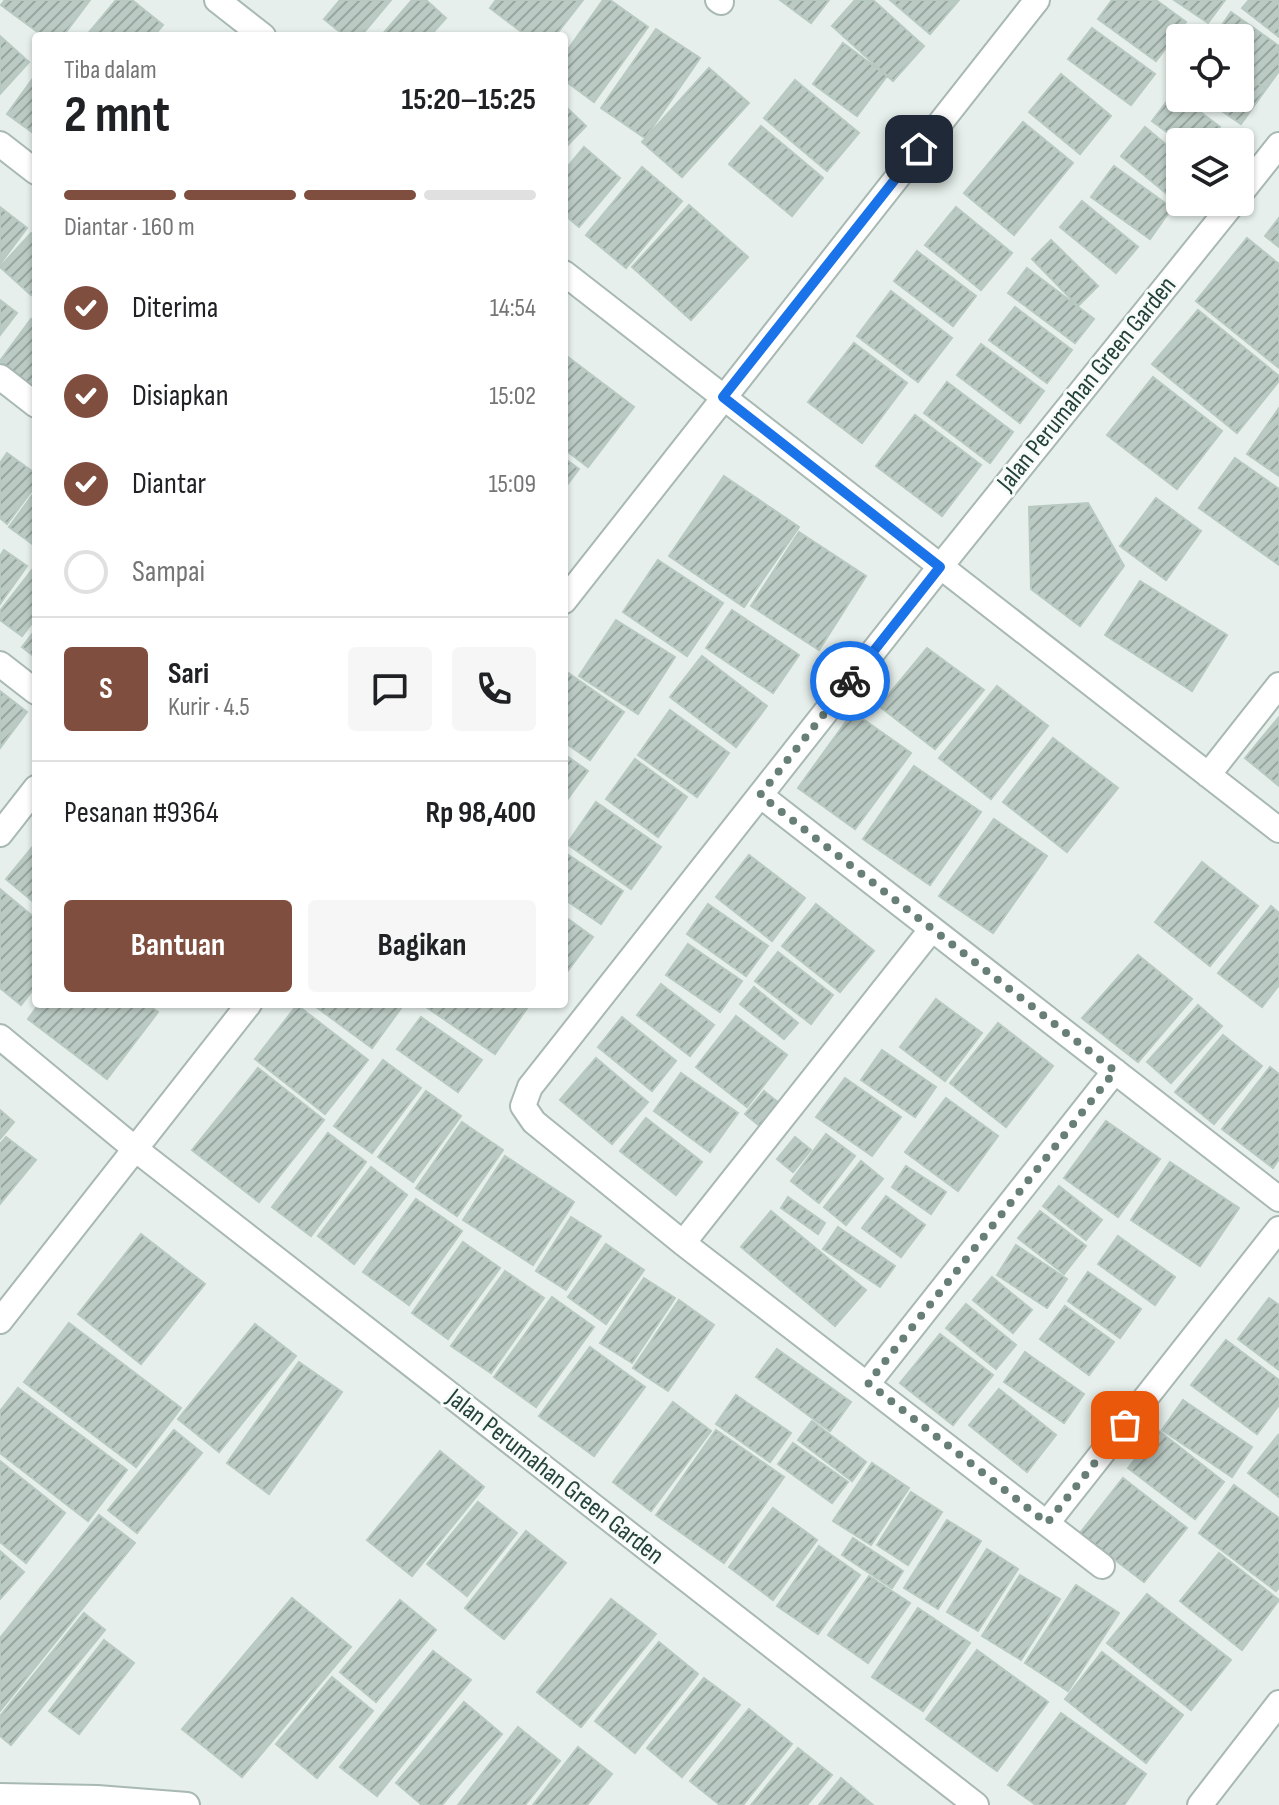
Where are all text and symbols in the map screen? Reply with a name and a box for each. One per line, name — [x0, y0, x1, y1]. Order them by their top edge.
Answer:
map controls — [1166, 24, 1254, 216]
button: locate — [1166, 24, 1254, 112]
text: Tiba dalam — [64, 55, 157, 86]
text: 15:20–15:25 — [402, 82, 536, 118]
text: 2 mnt — [64, 84, 170, 147]
pin — [885, 115, 953, 183]
icon: home — [897, 127, 941, 171]
button: layers — [1166, 128, 1254, 216]
text: Diantar · 160 m — [64, 212, 195, 243]
street label: Jalan Perumahan Green Garden — [990, 271, 1183, 498]
icon: check — [64, 286, 108, 330]
text: Diterima — [132, 290, 218, 326]
text: 14:54 — [490, 293, 536, 324]
icon: check — [64, 374, 108, 418]
text: Disiapkan — [132, 378, 229, 414]
text: 15:02 — [489, 381, 536, 412]
icon: check — [64, 462, 108, 506]
text: Diantar — [132, 466, 206, 502]
text: 15:09 — [488, 469, 536, 500]
text: Sampai — [132, 554, 205, 590]
courier — [810, 641, 890, 721]
button: chat — [348, 647, 432, 731]
button: phone — [452, 647, 536, 731]
text: Sari — [168, 656, 209, 692]
icon: bike — [828, 659, 872, 703]
text: S — [99, 671, 113, 707]
text: Kurir · 4.5 — [168, 692, 250, 723]
text: Pesanan #9364 — [64, 795, 219, 831]
text: Rp 98,400 — [426, 795, 536, 831]
button: Bantuan — [64, 900, 292, 992]
button: Bagikan — [308, 900, 536, 992]
street label: Jalan Perumahan Green Garden — [440, 1382, 670, 1571]
pin — [1091, 1391, 1159, 1459]
icon: bag — [1103, 1403, 1147, 1447]

